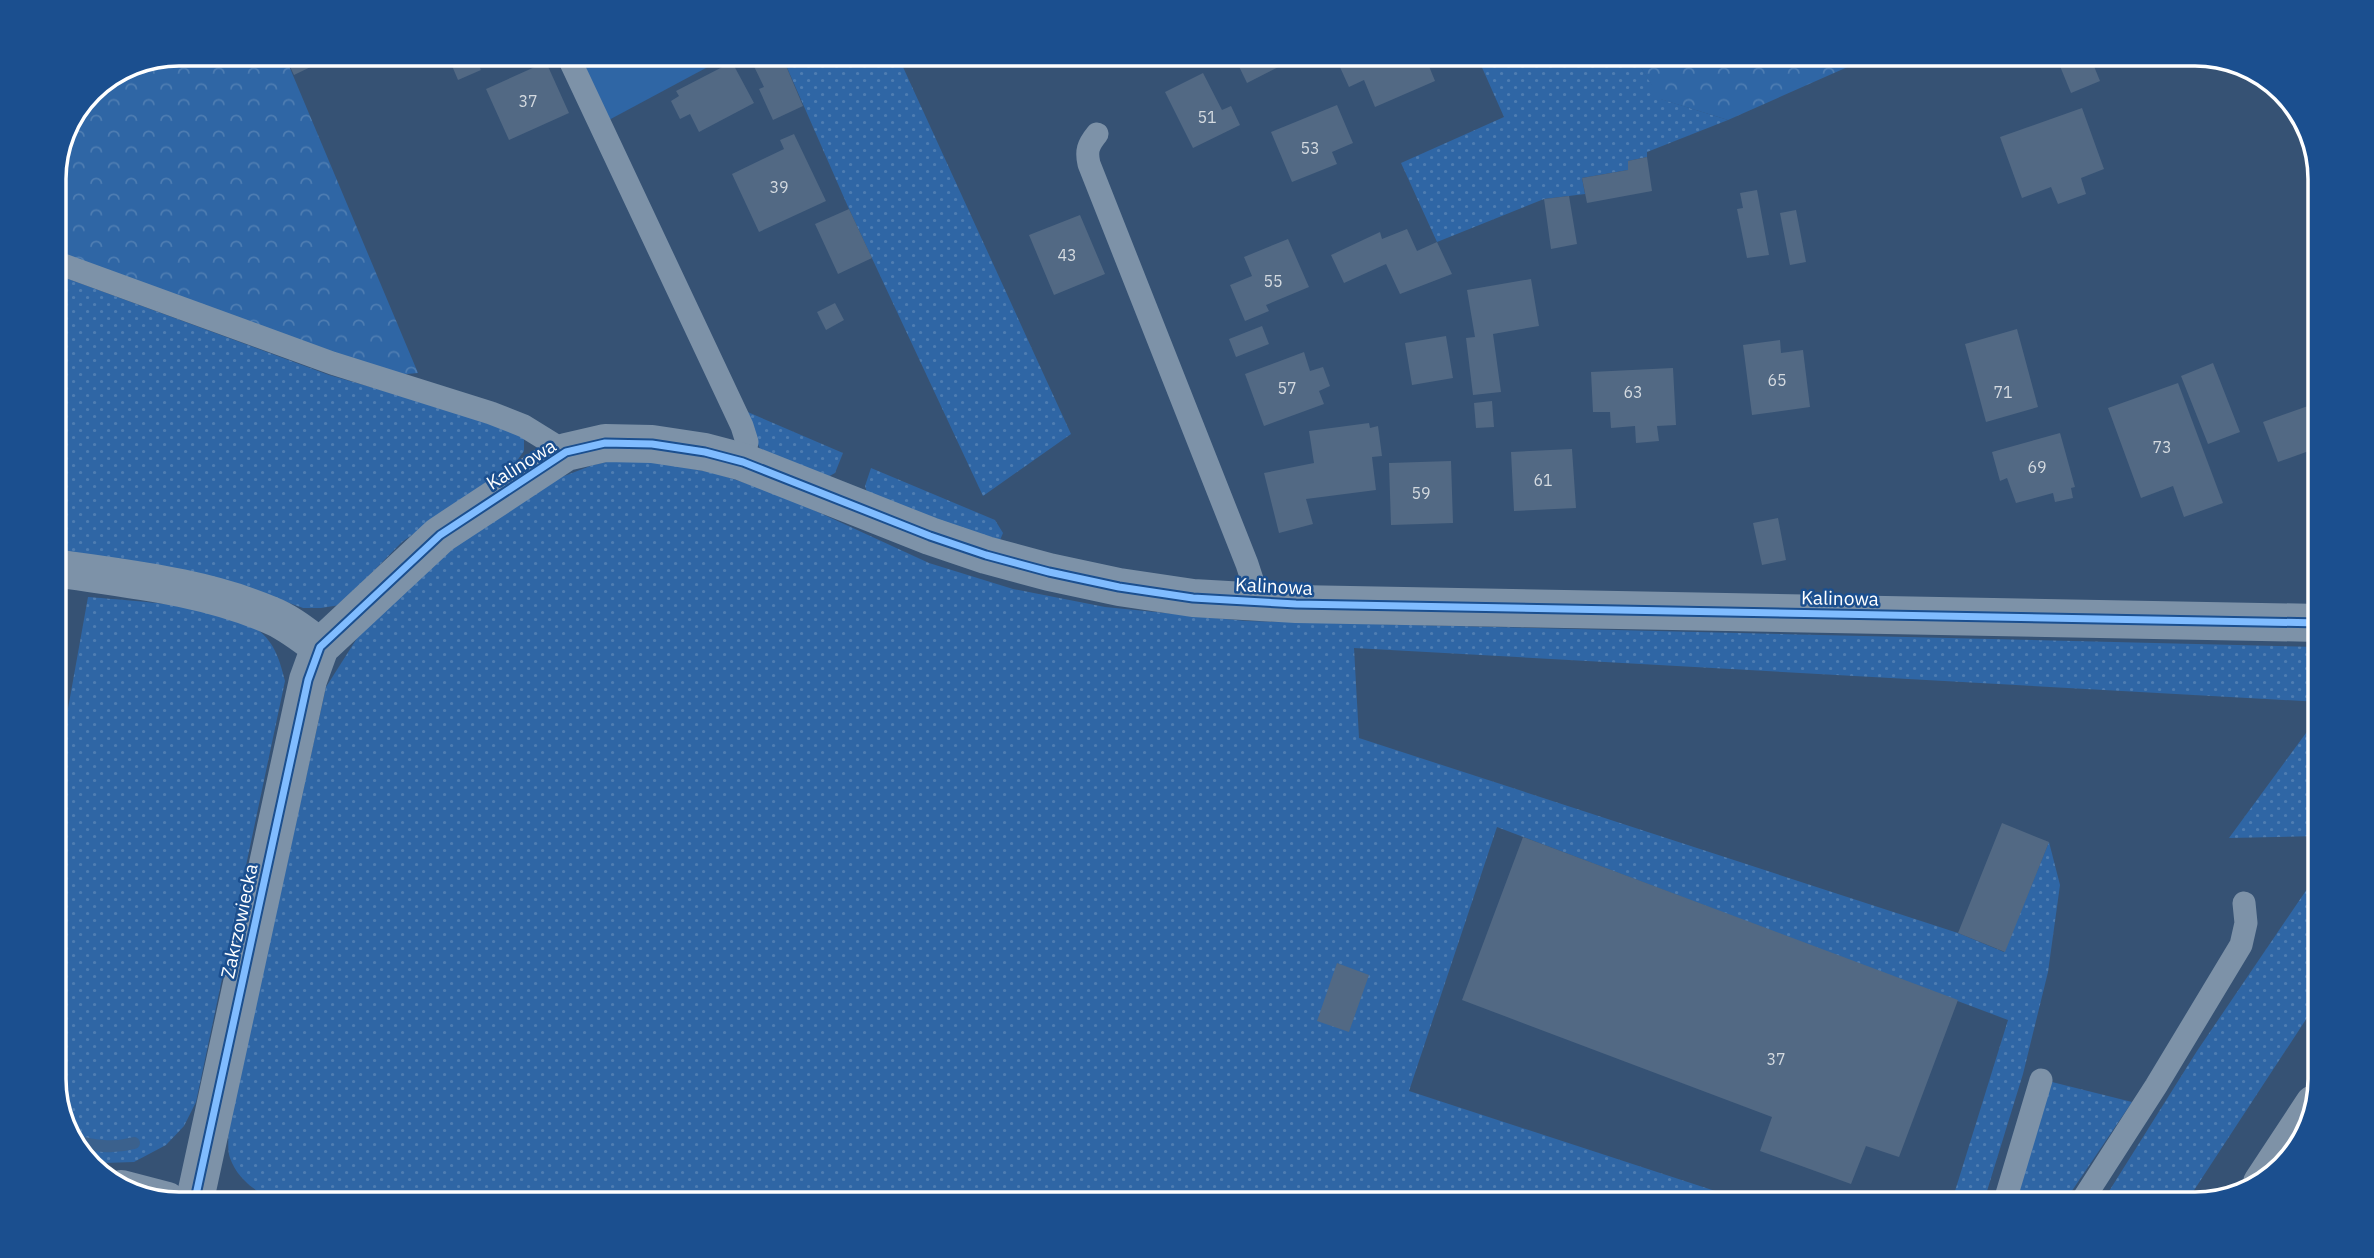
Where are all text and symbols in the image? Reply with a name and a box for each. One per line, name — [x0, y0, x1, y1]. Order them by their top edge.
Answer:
house number: 37 — [518, 91, 538, 111]
house number: 51 — [1197, 107, 1217, 127]
house number: 53 — [1300, 138, 1320, 158]
house number: 39 — [769, 177, 789, 197]
house number: 43 — [1057, 245, 1077, 265]
house number: 55 — [1263, 271, 1283, 291]
house number: 65 — [1767, 370, 1787, 390]
house number: 57 — [1277, 378, 1297, 398]
house number: 63 — [1623, 382, 1643, 402]
house number: 71 — [1993, 382, 2013, 402]
street label: Kalinowa — [482, 433, 560, 495]
house number: 73 — [2152, 437, 2172, 457]
house number: 69 — [2027, 457, 2047, 477]
house number: 61 — [1533, 470, 1553, 490]
house number: 59 — [1411, 483, 1431, 503]
street label: Kalinowa — [1235, 572, 1313, 600]
street label: Kalinowa — [1801, 585, 1879, 611]
street label: Zakrzowiecka — [215, 861, 263, 981]
house number: 37 — [1766, 1049, 1786, 1069]

